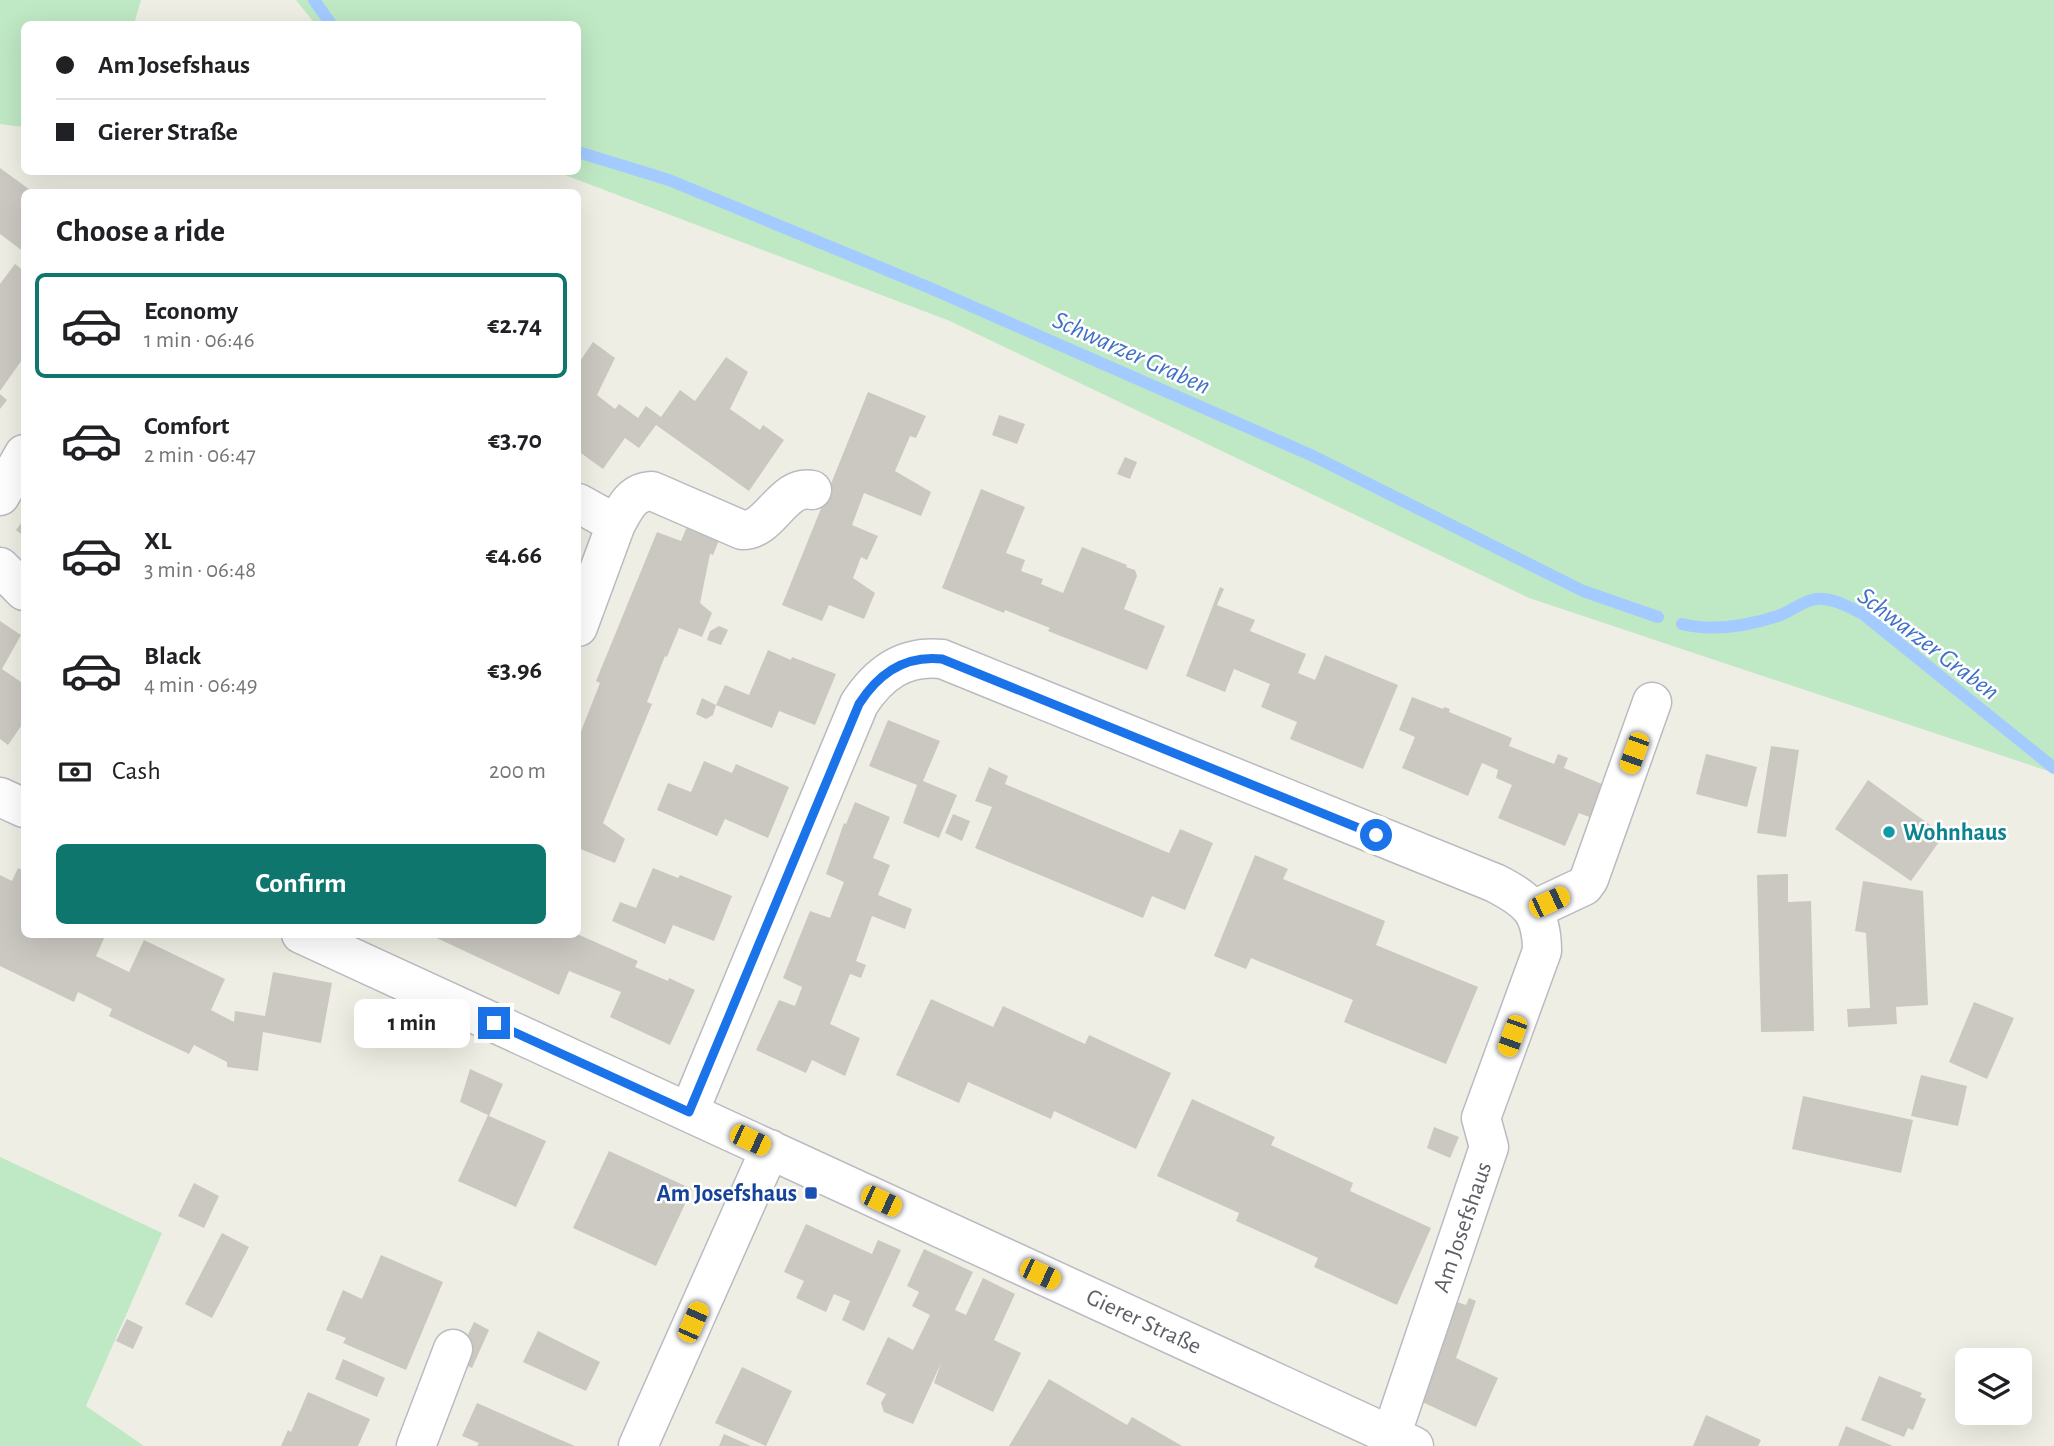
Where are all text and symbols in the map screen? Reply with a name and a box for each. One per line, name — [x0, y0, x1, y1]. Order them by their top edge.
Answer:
text: Am Josefshaus — [98, 52, 250, 78]
text: Gierer Straße — [98, 119, 238, 145]
text: Choose a ride — [56, 215, 225, 247]
icon: car — [60, 294, 123, 357]
text: Economy — [144, 298, 238, 324]
water label: Schwarzer Graben — [1049, 307, 1214, 399]
text: €2.74 — [487, 312, 542, 338]
text: 1 min · 06:46 — [144, 329, 255, 352]
icon: car — [60, 409, 123, 472]
text: Comfort — [144, 413, 229, 439]
text: €3.70 — [488, 427, 542, 453]
text: 2 min · 06:47 — [144, 444, 256, 467]
icon: car — [60, 524, 123, 587]
text: XL — [144, 528, 171, 554]
text: €4.66 — [486, 542, 542, 568]
text: 3 min · 06:48 — [144, 559, 256, 582]
water label: Schwarzer Graben — [1853, 582, 2004, 705]
icon: car — [60, 639, 123, 702]
text: Black — [144, 643, 201, 669]
text: €3.96 — [488, 657, 542, 683]
text: 4 min · 06:49 — [144, 674, 258, 697]
car — [1617, 730, 1652, 776]
icon: cash — [56, 753, 94, 791]
text: Cash — [112, 758, 161, 784]
text: 200 m — [489, 760, 546, 783]
route start — [1360, 819, 1392, 851]
place label: Wohnhaus — [1903, 821, 2007, 845]
marker: Wohnhaus — [1881, 824, 1897, 840]
button: Confirm — [56, 844, 546, 924]
car — [1526, 884, 1573, 920]
callout: 1 min — [354, 998, 470, 1048]
route end — [478, 1007, 510, 1039]
text: 1 min — [388, 1012, 436, 1035]
car — [1495, 1013, 1530, 1059]
car — [727, 1122, 774, 1158]
street label: Am Josefshaus — [1429, 1159, 1496, 1296]
place label: Am Josefshaus — [657, 1182, 797, 1206]
car — [858, 1183, 905, 1219]
marker: Am Josefshaus — [803, 1185, 819, 1201]
car — [1017, 1256, 1064, 1292]
street label: Gierer Straße — [1082, 1285, 1205, 1359]
car — [675, 1299, 712, 1345]
map controls — [1955, 1348, 2032, 1425]
button: layers — [1955, 1348, 2032, 1425]

